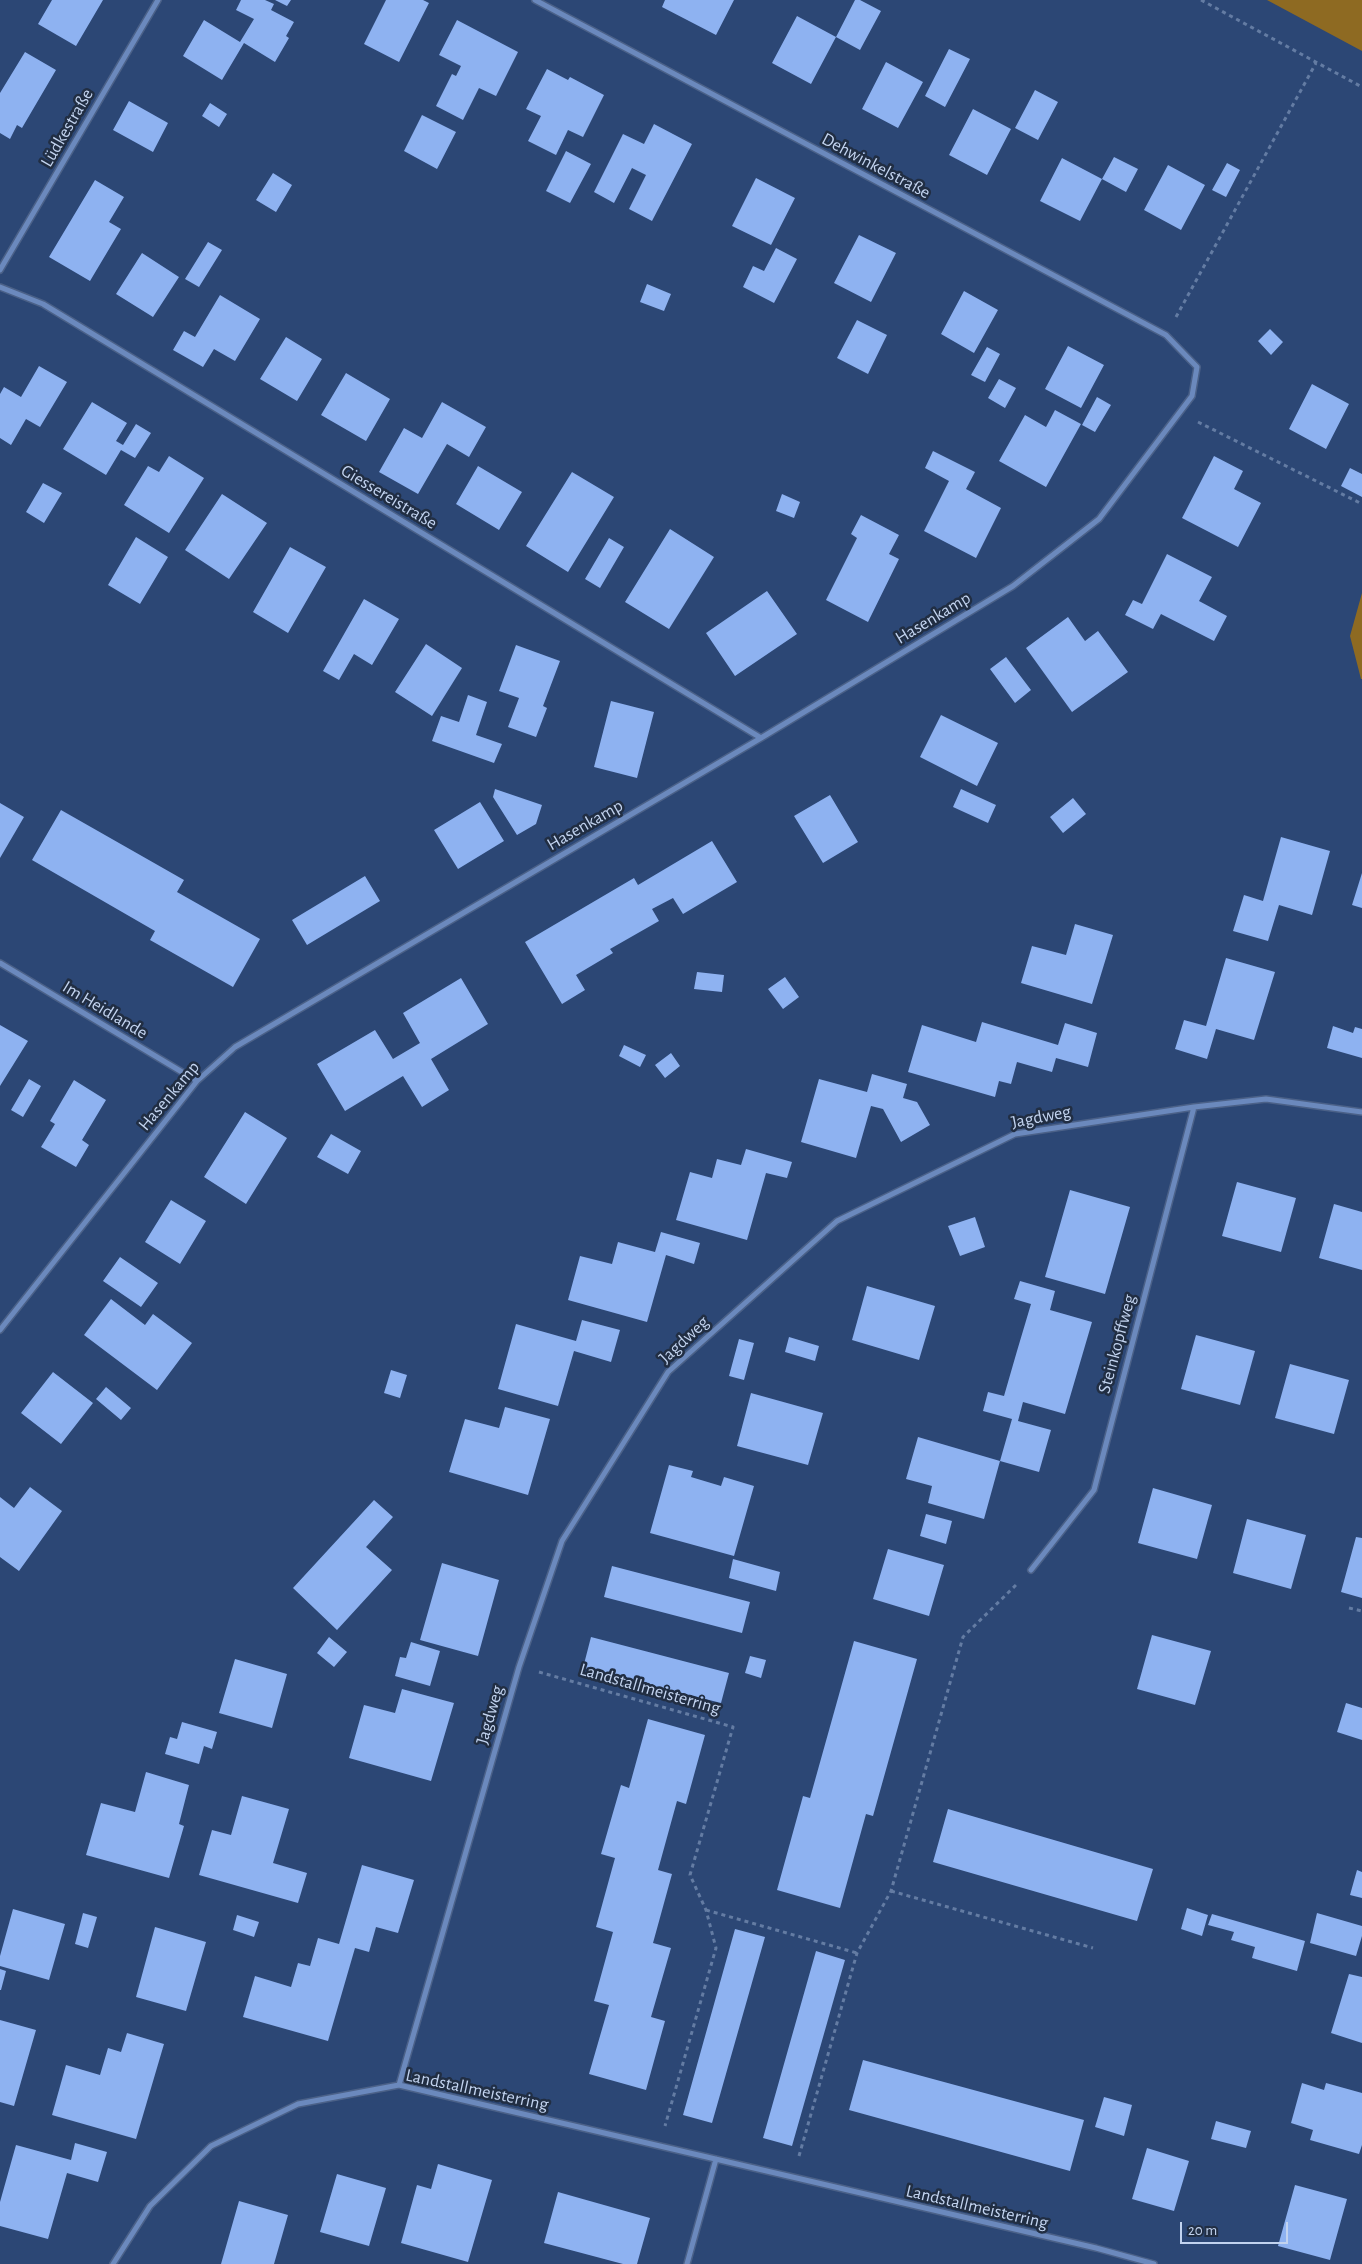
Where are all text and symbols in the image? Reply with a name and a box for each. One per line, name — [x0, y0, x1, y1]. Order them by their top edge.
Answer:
street label: Lüdkestraße — [36, 85, 98, 171]
street label: Dehwinkelstraße — [818, 128, 934, 204]
street label: Giessereistraße — [337, 460, 441, 534]
street label: Hasenkamp — [891, 587, 975, 649]
street label: Hasenkamp — [543, 795, 627, 855]
street label: Im Heidlande — [59, 976, 151, 1044]
street label: Hasenkamp — [134, 1057, 204, 1135]
street label: Jagdweg — [1009, 1101, 1073, 1133]
street label: Steinkopffweg — [1093, 1292, 1141, 1396]
street label: Jagdweg — [655, 1312, 713, 1368]
street label: Landstallmeisterring — [577, 1659, 723, 1719]
street label: Jagdweg — [471, 1683, 509, 1747]
street label: Landstallmeisterring — [404, 2064, 550, 2116]
street label: Landstallmeisterring — [904, 2180, 1050, 2234]
scale bar — [1182, 2212, 1290, 2244]
text: 20 m — [1188, 2223, 1217, 2238]

